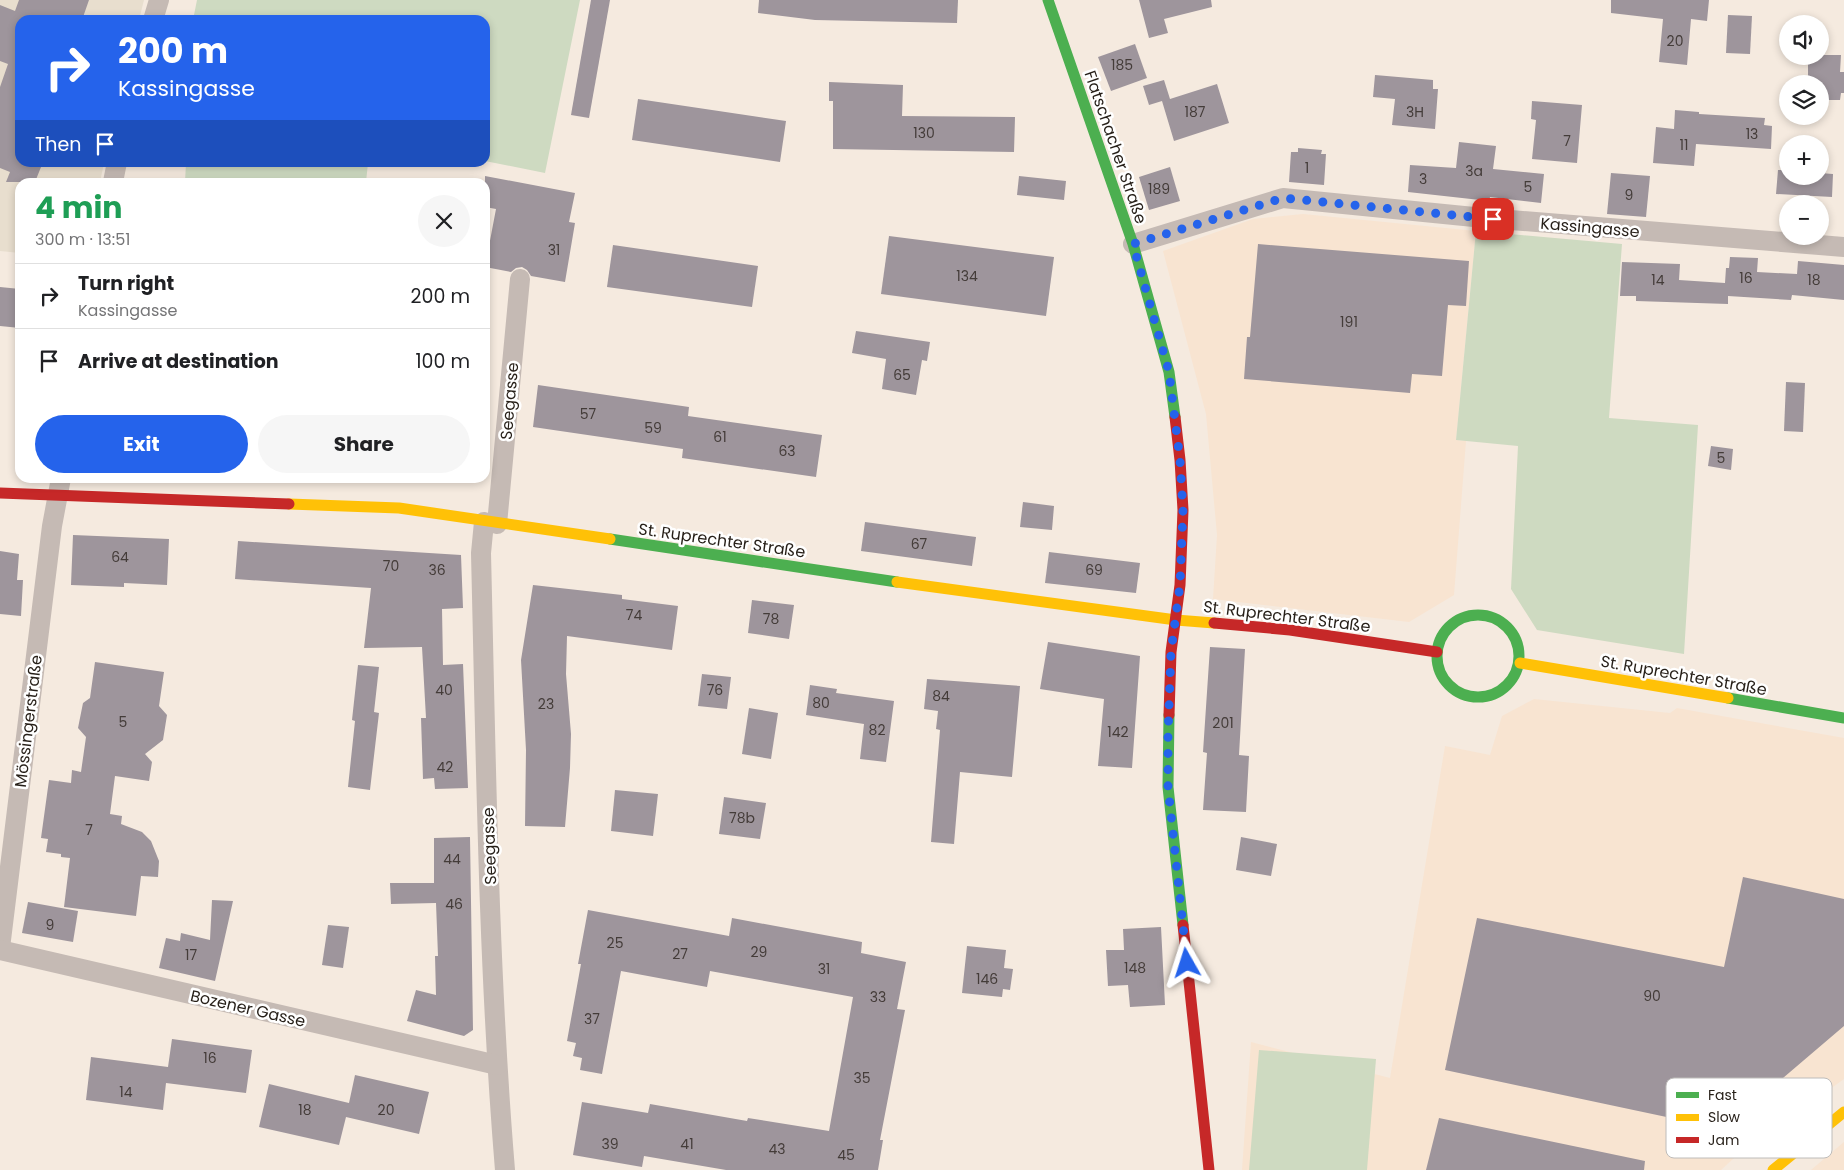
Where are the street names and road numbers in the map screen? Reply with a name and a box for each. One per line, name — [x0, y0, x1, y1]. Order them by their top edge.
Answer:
street label: Flatschacher Straße — [1078, 67, 1153, 227]
street label: Kassingasse — [1539, 212, 1641, 243]
street label: Seegasse — [495, 361, 524, 441]
street label: St. Ruprechter Straße — [637, 517, 807, 564]
street label: St. Ruprechter Straße — [1202, 595, 1372, 638]
street label: St. Ruprechter Straße — [1599, 650, 1769, 701]
street label: Mössingerstraße — [9, 653, 48, 789]
street label: Seegasse — [477, 807, 502, 885]
street label: Bozener Gasse — [188, 984, 308, 1033]

